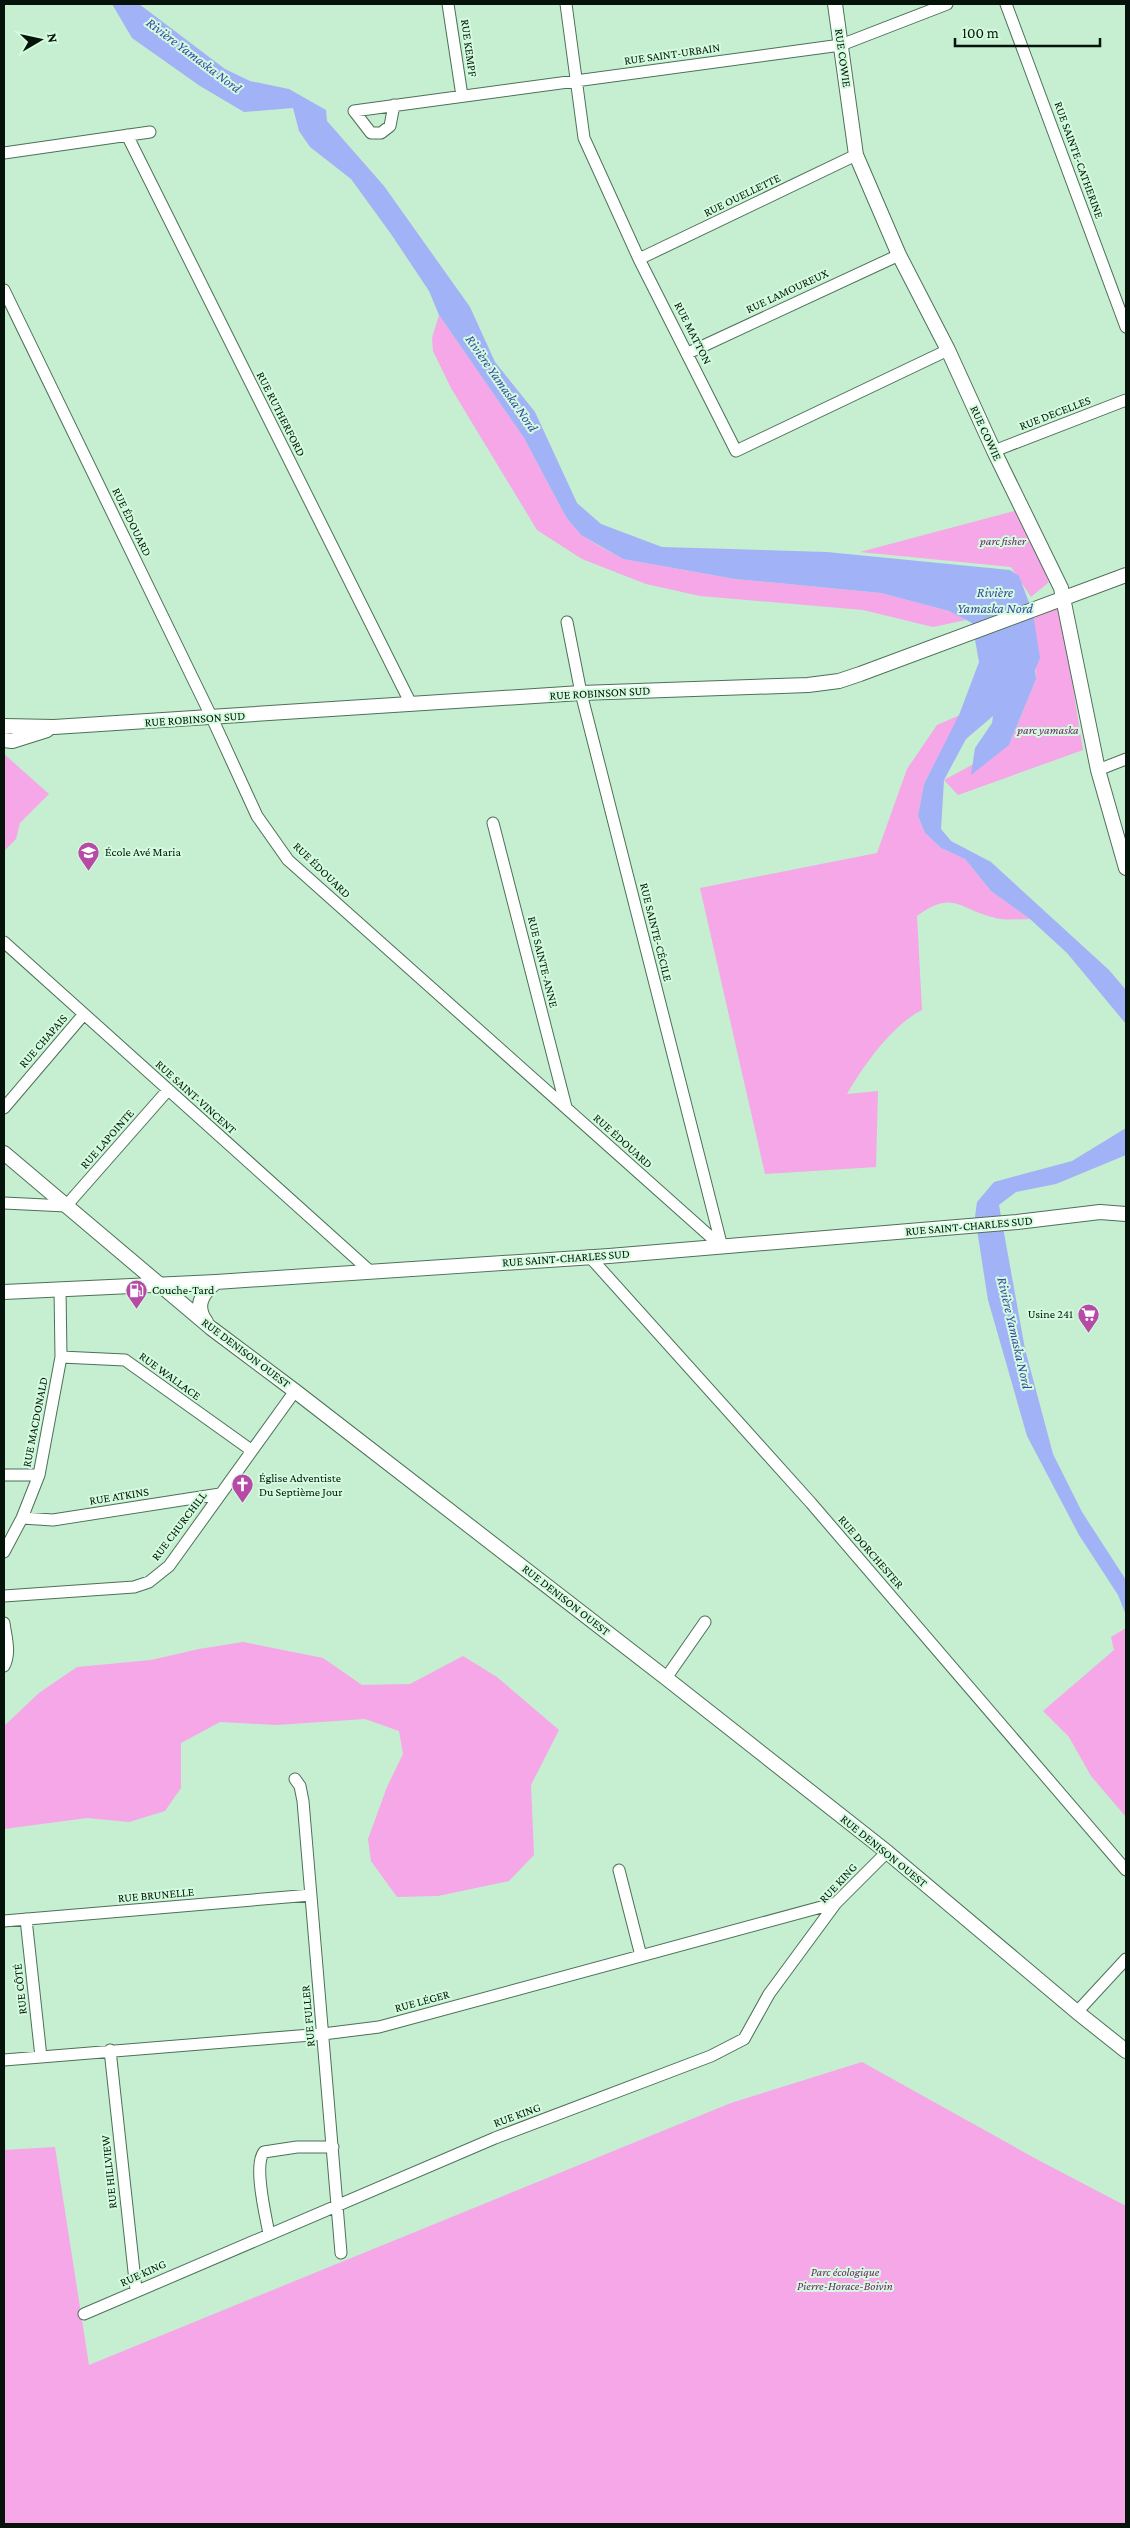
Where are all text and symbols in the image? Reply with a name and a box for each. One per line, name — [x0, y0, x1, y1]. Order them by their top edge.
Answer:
water label: Rivière Yamaska Nord — [143, 14, 245, 96]
north arrow — [15, 15, 65, 65]
scale bar — [955, 15, 1100, 47]
street label: RUE KEMPF — [458, 18, 480, 78]
text: 100 m — [962, 25, 999, 41]
street label: RUE COWIE — [832, 28, 854, 89]
text: N — [44, 32, 62, 44]
street label: RUE SAINT-URBAIN — [623, 40, 721, 68]
street label: RUE SAINTE-CATHERINE — [1051, 100, 1107, 221]
street label: RUE OUELLETTE — [701, 170, 783, 220]
street label: RUE LAMOUREUX — [744, 266, 831, 316]
street label: RUE MATTON — [671, 299, 715, 367]
water label: Rivière Yamaska Nord — [463, 331, 542, 435]
street label: RUE RUTHERFORD — [254, 369, 308, 459]
street label: RUE DECELLES — [1017, 393, 1093, 433]
street label: RUE COWIE — [967, 403, 1005, 463]
street label: RUE ÉDOUARD — [109, 485, 155, 559]
park label: parc fisher — [979, 534, 1027, 548]
water label: Rivière Yamaska Nord — [957, 584, 1033, 616]
street label: RUE ROBINSON SUD — [549, 683, 651, 703]
street label: RUE ROBINSON SUD — [144, 708, 246, 730]
park label: parc yamaska — [1016, 723, 1079, 737]
street label: RUE ÉDOUARD — [290, 839, 354, 901]
school or university icon: École Avé Maria — [77, 840, 101, 871]
place label: École Avé Maria — [105, 845, 182, 859]
street label: RUE SAINTE-CÉCILE — [637, 881, 675, 983]
street label: RUE SAINTE-ANNE — [525, 915, 561, 1010]
street label: RUE CHAPAIS — [16, 1011, 70, 1071]
street label: RUE SAINT-VINCENT — [153, 1057, 240, 1137]
street label: RUE LAPOINTE — [77, 1106, 137, 1172]
street label: RUE ÉDOUARD — [591, 1111, 655, 1171]
street label: RUE SAINT-CHARLES SUD — [905, 1213, 1033, 1239]
street label: RUE SAINT-CHARLES SUD — [502, 1247, 630, 1269]
water label: Rivière Yamaska Nord — [994, 1275, 1036, 1391]
fuel station icon: Couche-Tard — [124, 1278, 148, 1309]
place label: Couche-Tard — [152, 1283, 215, 1297]
supermarket icon: Usine 241 — [1077, 1302, 1101, 1333]
place label: Usine 241 — [1028, 1307, 1073, 1321]
street label: RUE DENISON OUEST — [199, 1315, 293, 1391]
street label: RUE WALLACE — [136, 1349, 204, 1403]
street label: RUE MACDONALD — [19, 1376, 51, 1468]
place label: Église Adventiste Du Septième Jour — [259, 1471, 343, 1499]
church icon: Église Adventiste Du Septième Jour — [231, 1473, 255, 1504]
street label: RUE ATKINS — [88, 1484, 150, 1508]
street label: RUE CHURCHILL — [148, 1489, 210, 1563]
street label: RUE DORCHESTER — [835, 1513, 907, 1592]
street label: RUE DENISON OUEST — [519, 1561, 613, 1639]
street label: RUE DENISON OUEST — [838, 1812, 930, 1890]
street label: RUE KING — [816, 1860, 860, 1906]
street label: RUE BRUNELLE — [117, 1885, 195, 1905]
street label: RUE CÔTÉ — [10, 1962, 30, 2015]
street label: RUE FULLER — [298, 1984, 318, 2047]
street label: RUE LÉGER — [393, 1987, 451, 2015]
street label: RUE KING — [492, 2100, 543, 2130]
street label: RUE HILLVIEW — [98, 2135, 120, 2209]
street label: RUE KING — [118, 2256, 169, 2289]
park label: Parc écologique Pierre-Horace-Boivin — [797, 2265, 893, 2293]

